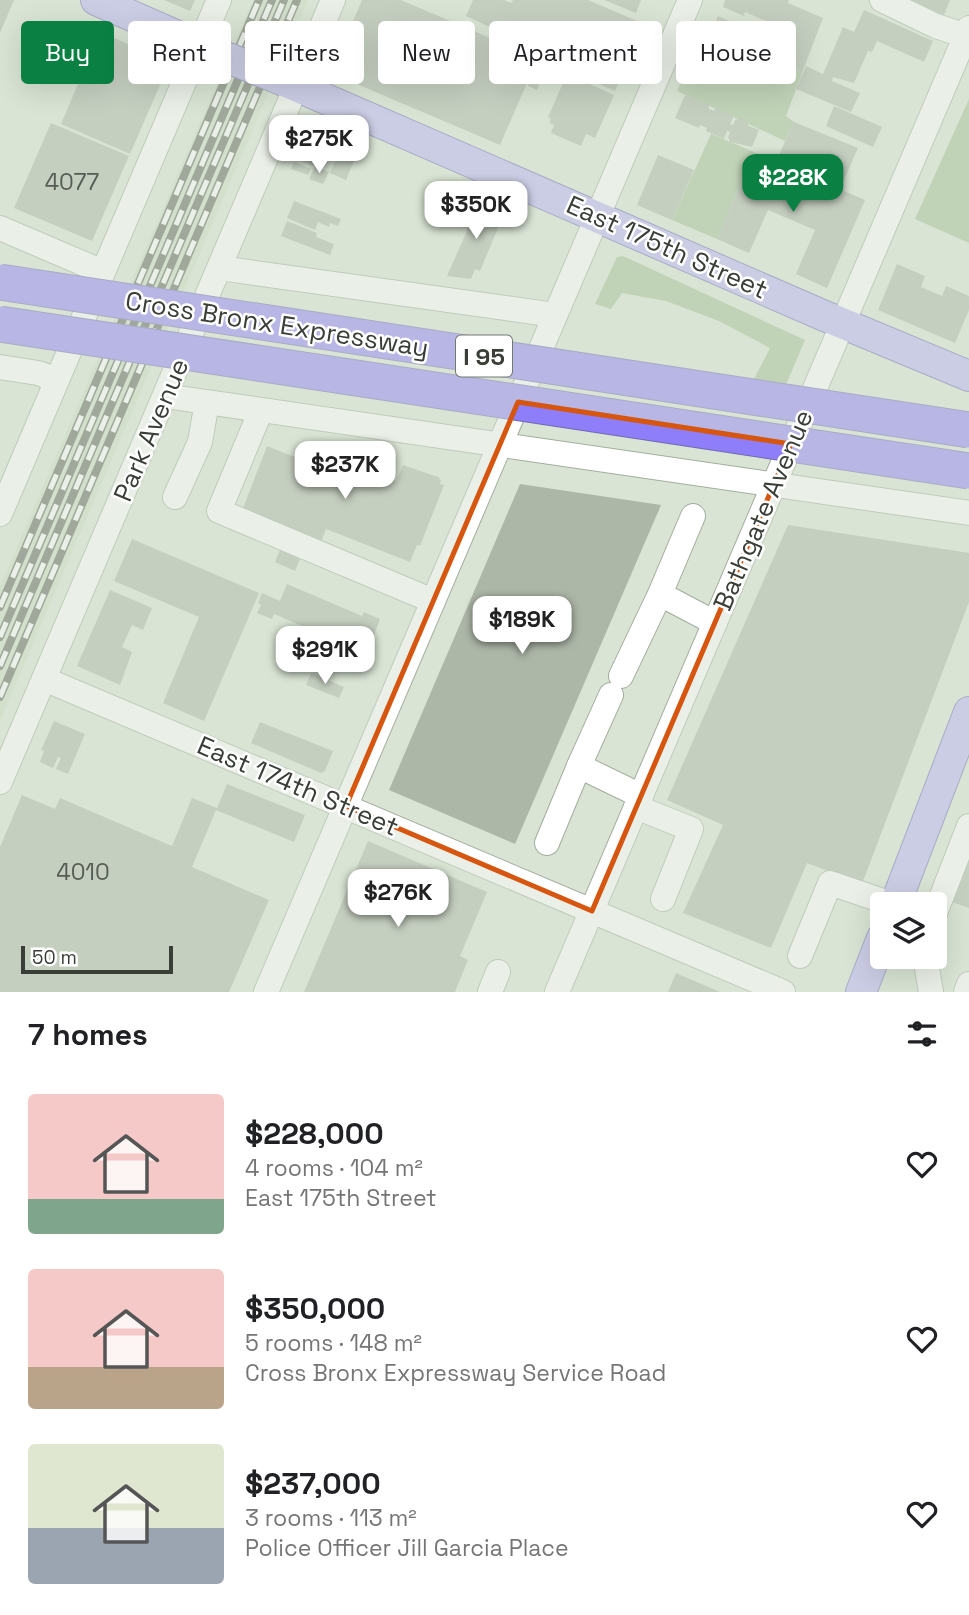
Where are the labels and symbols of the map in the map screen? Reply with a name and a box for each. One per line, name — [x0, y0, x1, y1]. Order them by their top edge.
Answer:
pin: $275K — [270, 116, 368, 175]
pin: $228K — [744, 154, 842, 214]
house number: 4077 — [45, 167, 99, 197]
pin: $350K — [427, 182, 525, 241]
street label: East 175th Street — [561, 187, 773, 307]
street label: Cross Bronx Expressway — [123, 283, 431, 365]
road number: I 95 — [456, 335, 512, 376]
street label: Park Avenue — [106, 353, 196, 507]
street label: Bathgate Avenue — [705, 404, 821, 616]
pin: $237K — [296, 442, 394, 501]
pin: $189K — [473, 596, 571, 656]
pin: $291K — [276, 626, 374, 686]
street label: East 174th Street — [192, 728, 404, 844]
house number: 4010 — [56, 857, 110, 887]
pin: $276K — [349, 870, 447, 929]
scale bar — [21, 943, 173, 975]

